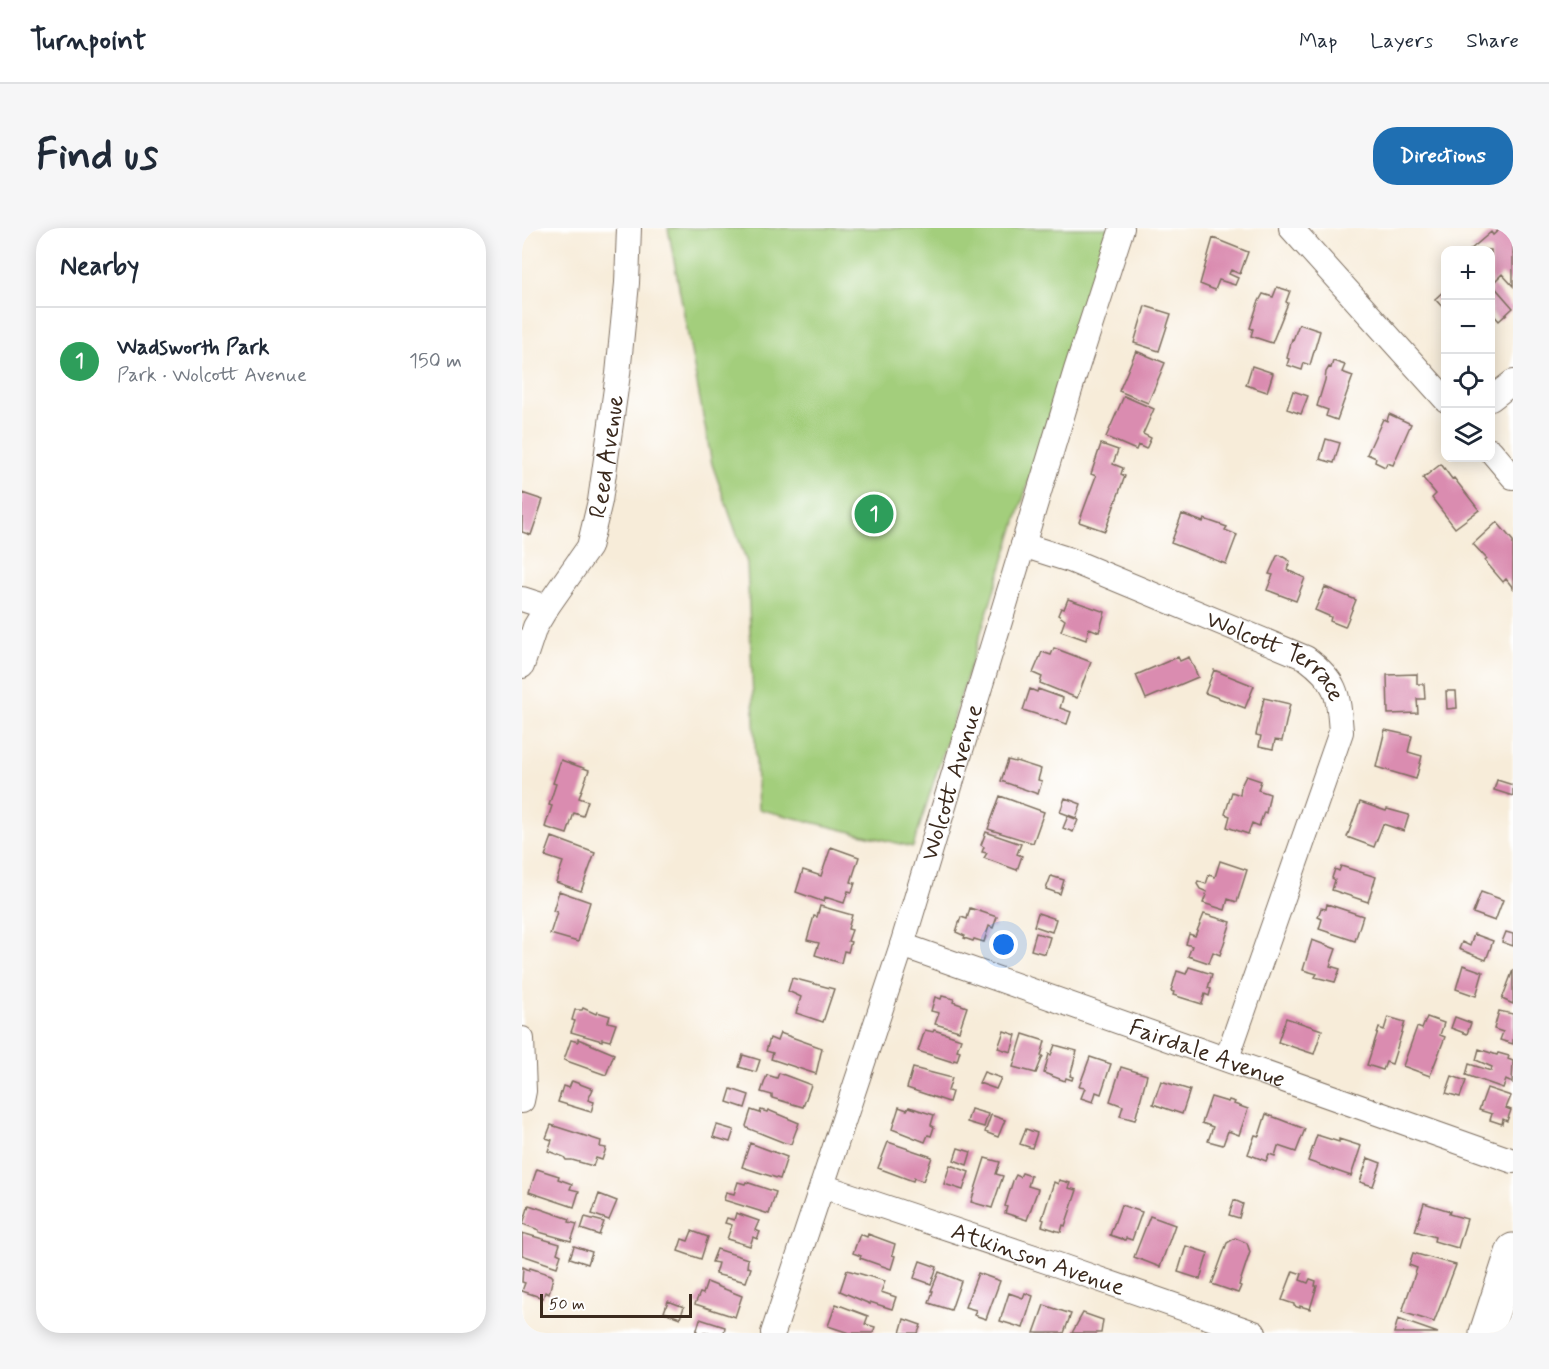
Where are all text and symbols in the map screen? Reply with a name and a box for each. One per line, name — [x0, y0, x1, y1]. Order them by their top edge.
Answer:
text: Turnpoint — [30, 23, 146, 60]
text: Map — [1299, 27, 1337, 55]
text: Layers — [1370, 27, 1433, 55]
text: Share — [1466, 27, 1519, 55]
button: Directions — [1373, 127, 1513, 185]
text: Find us — [36, 129, 158, 184]
map controls — [1441, 246, 1495, 462]
button: + — [1441, 246, 1495, 300]
text: Nearby — [60, 250, 139, 284]
button: − — [1441, 300, 1495, 354]
text: Wadsworth Park — [117, 334, 270, 362]
text: 1 — [75, 348, 84, 375]
text: 150 m — [409, 348, 462, 375]
button: locate — [1441, 354, 1495, 408]
text: Park · Wolcott Avenue — [117, 362, 307, 389]
street label: Reed Avenue — [582, 393, 632, 522]
button: layers — [1441, 408, 1495, 462]
pin: 1 — [854, 492, 894, 536]
street label: Wolcott Terrace — [1201, 604, 1351, 705]
street label: Wolcott Avenue — [914, 700, 991, 865]
your location — [989, 930, 1018, 959]
street label: Fairdale Avenue — [1125, 1013, 1289, 1096]
street label: Atkinson Avenue — [947, 1216, 1129, 1304]
scale bar — [540, 1291, 692, 1318]
text: 50 m — [549, 1294, 585, 1315]

